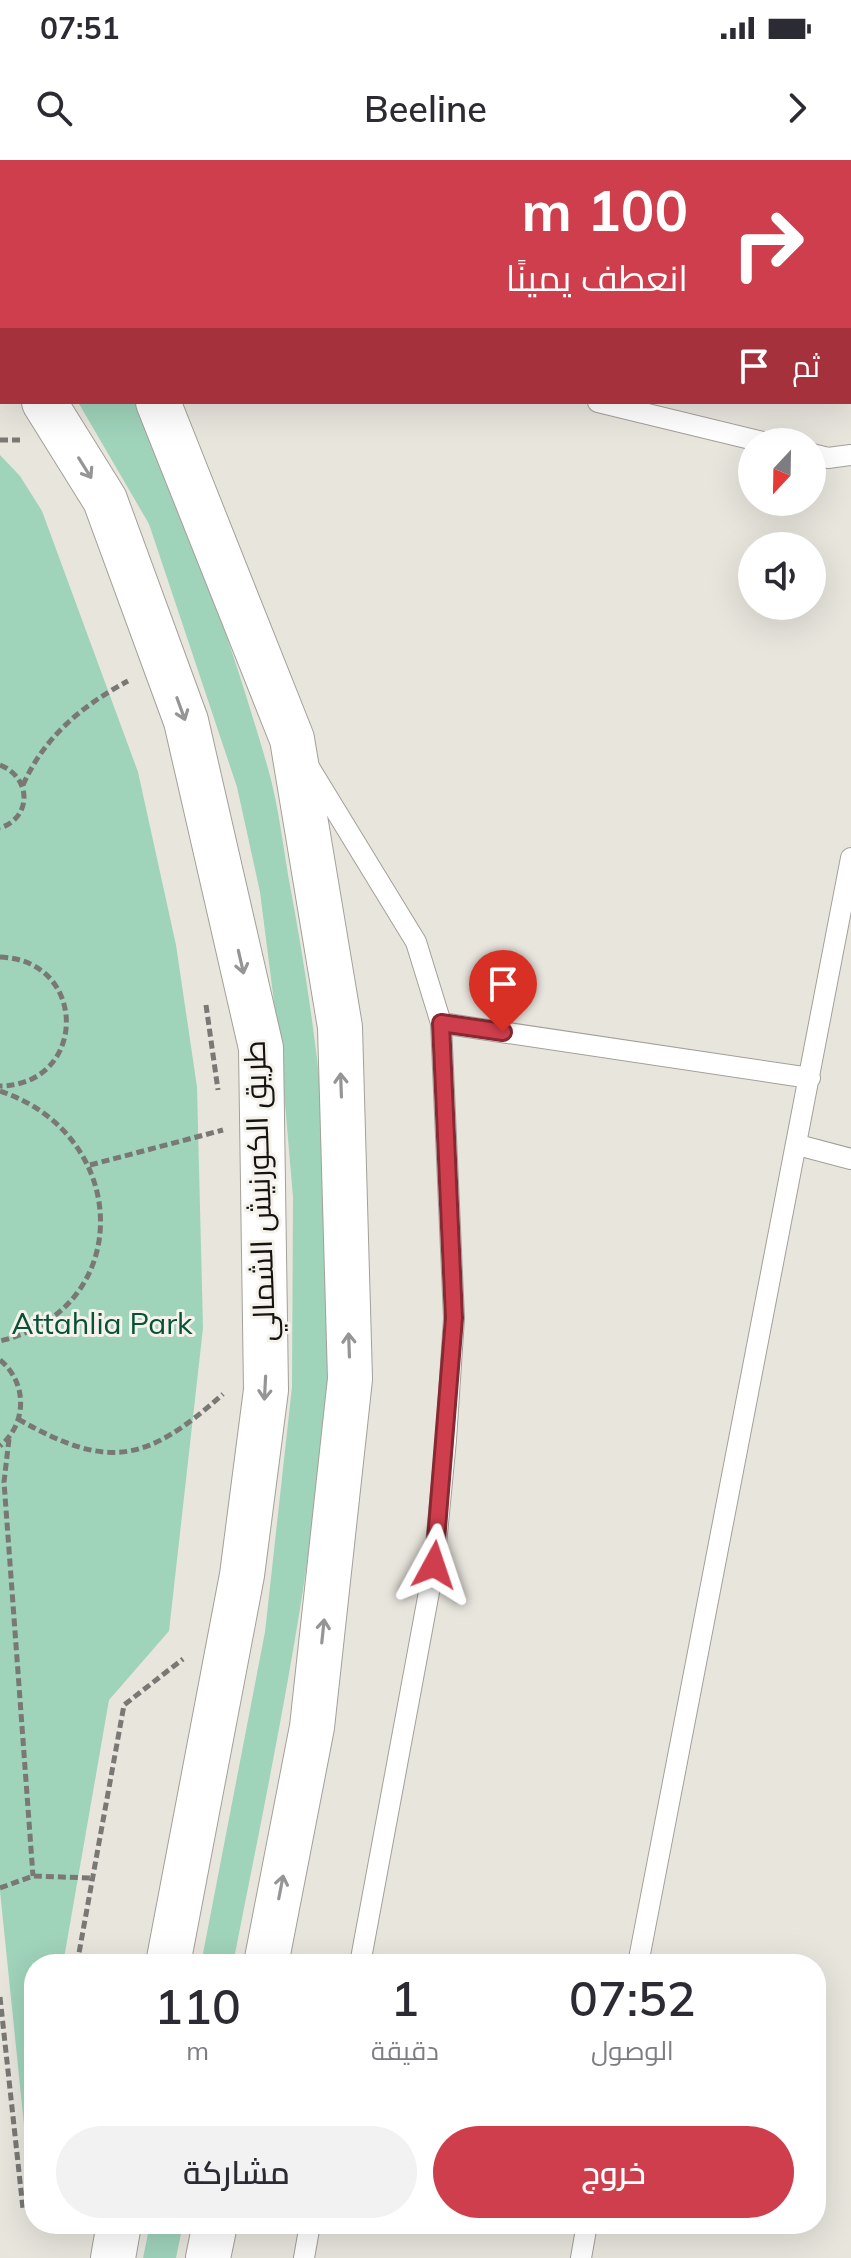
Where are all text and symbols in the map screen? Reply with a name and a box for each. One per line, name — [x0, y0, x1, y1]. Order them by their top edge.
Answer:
text: 07:51 — [40, 9, 119, 47]
icon: search — [32, 86, 76, 130]
text: Beeline — [364, 86, 487, 131]
icon: forward — [775, 86, 819, 130]
text: 100 m — [521, 175, 688, 245]
icon: right — [716, 192, 820, 296]
text: انعطف يمينًا — [506, 255, 688, 300]
icon: arrive — [732, 344, 776, 388]
text: ثم — [792, 347, 820, 385]
north arrow — [738, 428, 826, 516]
map controls — [738, 428, 826, 620]
one-way arrow — [78, 456, 94, 479]
button: sound — [738, 532, 826, 620]
one-way arrow — [175, 696, 190, 721]
one-way arrow — [234, 949, 249, 974]
pin — [469, 950, 537, 1032]
icon: arrive — [481, 962, 525, 1006]
street label: طريق الكورنيش الشمالي — [235, 1040, 288, 1342]
one-way arrow — [334, 1072, 349, 1099]
park label: Attahlia Park — [11, 1304, 193, 1342]
one-way arrow — [342, 1332, 357, 1359]
one-way arrow — [257, 1374, 272, 1401]
position arrow — [392, 1523, 476, 1607]
one-way arrow — [315, 1618, 330, 1645]
one-way arrow — [274, 1875, 289, 1901]
text: 1 — [391, 1968, 419, 2028]
text: 07:52 — [569, 1968, 696, 2028]
text: 110 — [154, 1976, 241, 2036]
text: m — [186, 2034, 209, 2067]
text: دقيقة — [371, 2034, 439, 2067]
text: الوصول — [591, 2034, 674, 2067]
button: مشاركة — [56, 2126, 417, 2218]
button: خروج — [433, 2126, 794, 2218]

